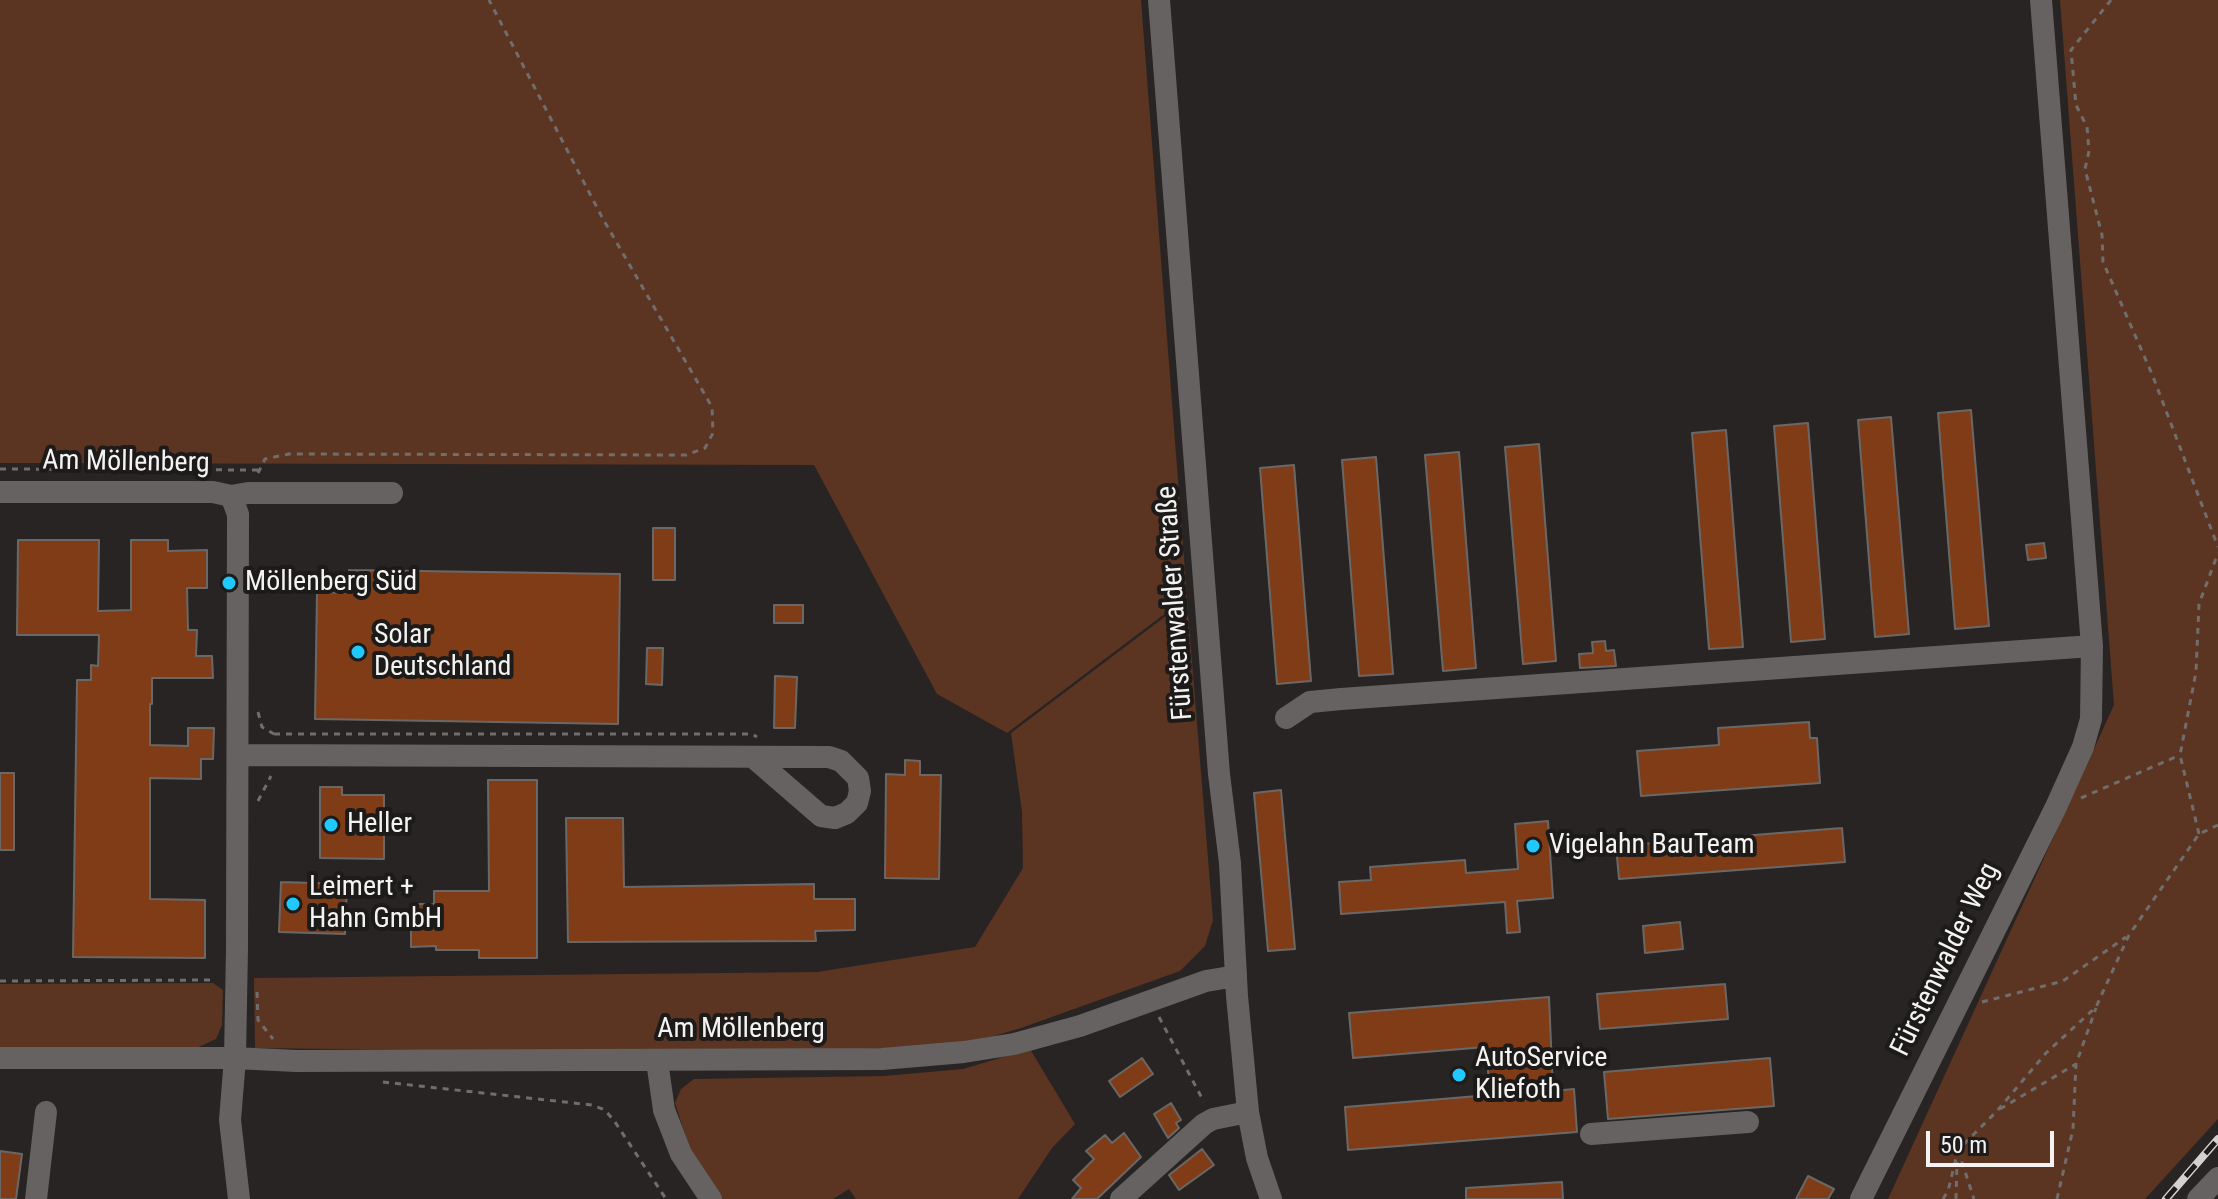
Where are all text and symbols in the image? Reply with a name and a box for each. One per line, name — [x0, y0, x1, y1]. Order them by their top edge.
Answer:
street label: Am Möllenberg — [42, 445, 210, 481]
street label: Fürstenwalder Straße — [1151, 485, 1201, 721]
place label: Möllenberg Süd — [245, 566, 417, 600]
marker: Möllenberg Süd — [220, 574, 238, 592]
place label: Solar Deutschland — [374, 619, 511, 685]
marker: Solar Deutschland — [349, 643, 367, 661]
place label: Heller — [347, 808, 412, 842]
marker: Heller — [322, 816, 340, 834]
place label: Vigelahn BauTeam — [1549, 829, 1754, 863]
marker: Vigelahn BauTeam — [1524, 837, 1542, 855]
street label: Fürstenwalder Weg — [1885, 858, 2007, 1062]
place label: Leimert + Hahn GmbH — [309, 871, 442, 937]
marker: Leimert + Hahn GmbH — [284, 895, 302, 913]
street label: Am Möllenberg — [657, 1013, 825, 1047]
place label: AutoService Kliefoth — [1475, 1042, 1607, 1108]
marker: AutoService Kliefoth — [1450, 1066, 1468, 1084]
scale bar — [1930, 1115, 2058, 1165]
text: 50 m — [1940, 1131, 1987, 1159]

